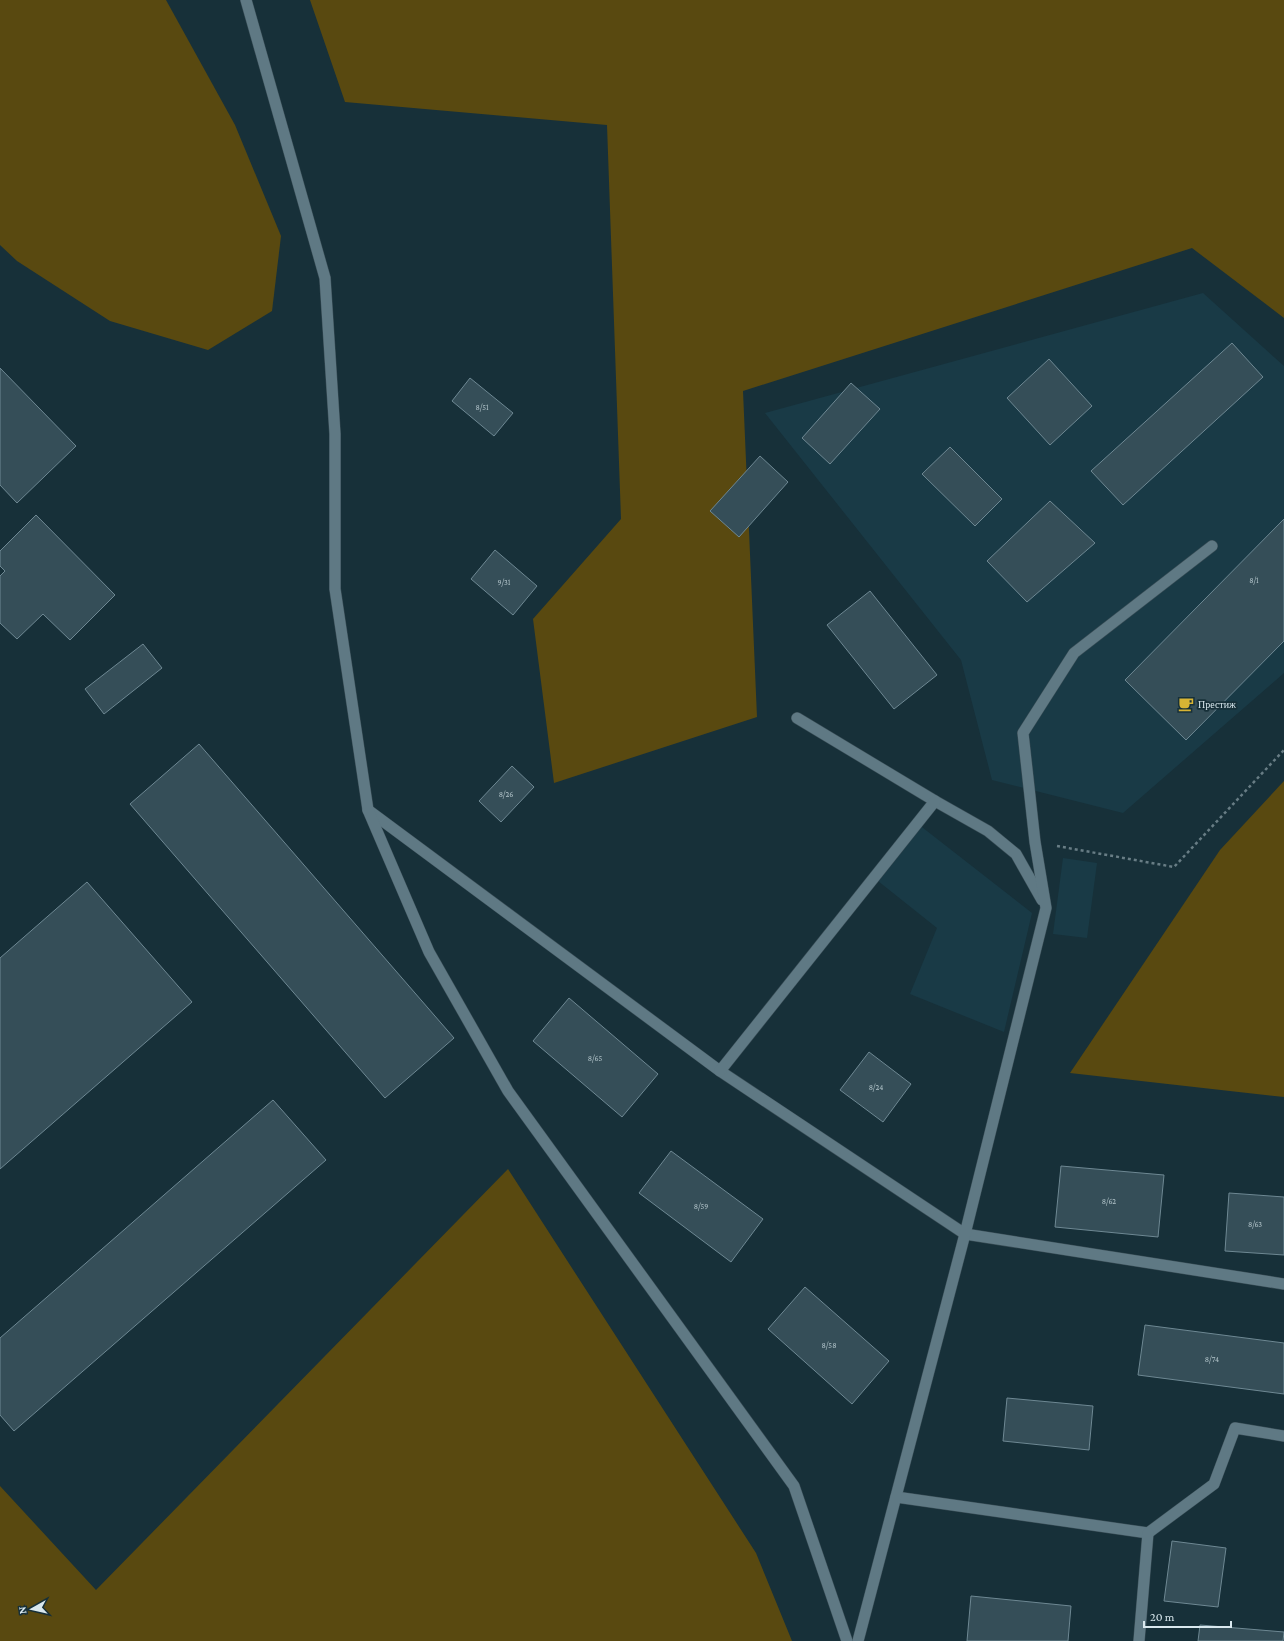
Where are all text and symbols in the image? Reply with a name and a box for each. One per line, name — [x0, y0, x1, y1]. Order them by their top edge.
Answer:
house number: 8/51 — [475, 403, 489, 412]
house number: 8/1 — [1249, 576, 1259, 585]
house number: 9/31 — [498, 578, 511, 587]
cafe icon: Престиж — [1177, 695, 1195, 713]
place label: Престиж — [1198, 699, 1236, 710]
house number: 8/26 — [499, 790, 513, 799]
house number: 8/65 — [588, 1054, 602, 1063]
house number: 8/24 — [869, 1083, 883, 1092]
house number: 8/62 — [1102, 1197, 1116, 1206]
house number: 8/59 — [694, 1202, 708, 1211]
house number: 8/63 — [1248, 1220, 1262, 1229]
house number: 8/58 — [822, 1341, 836, 1350]
house number: 8/74 — [1205, 1355, 1219, 1364]
north arrow — [12, 1589, 52, 1629]
scale bar — [1144, 1603, 1231, 1629]
text: N — [16, 1605, 29, 1615]
text: 20 m — [1150, 1610, 1175, 1624]

